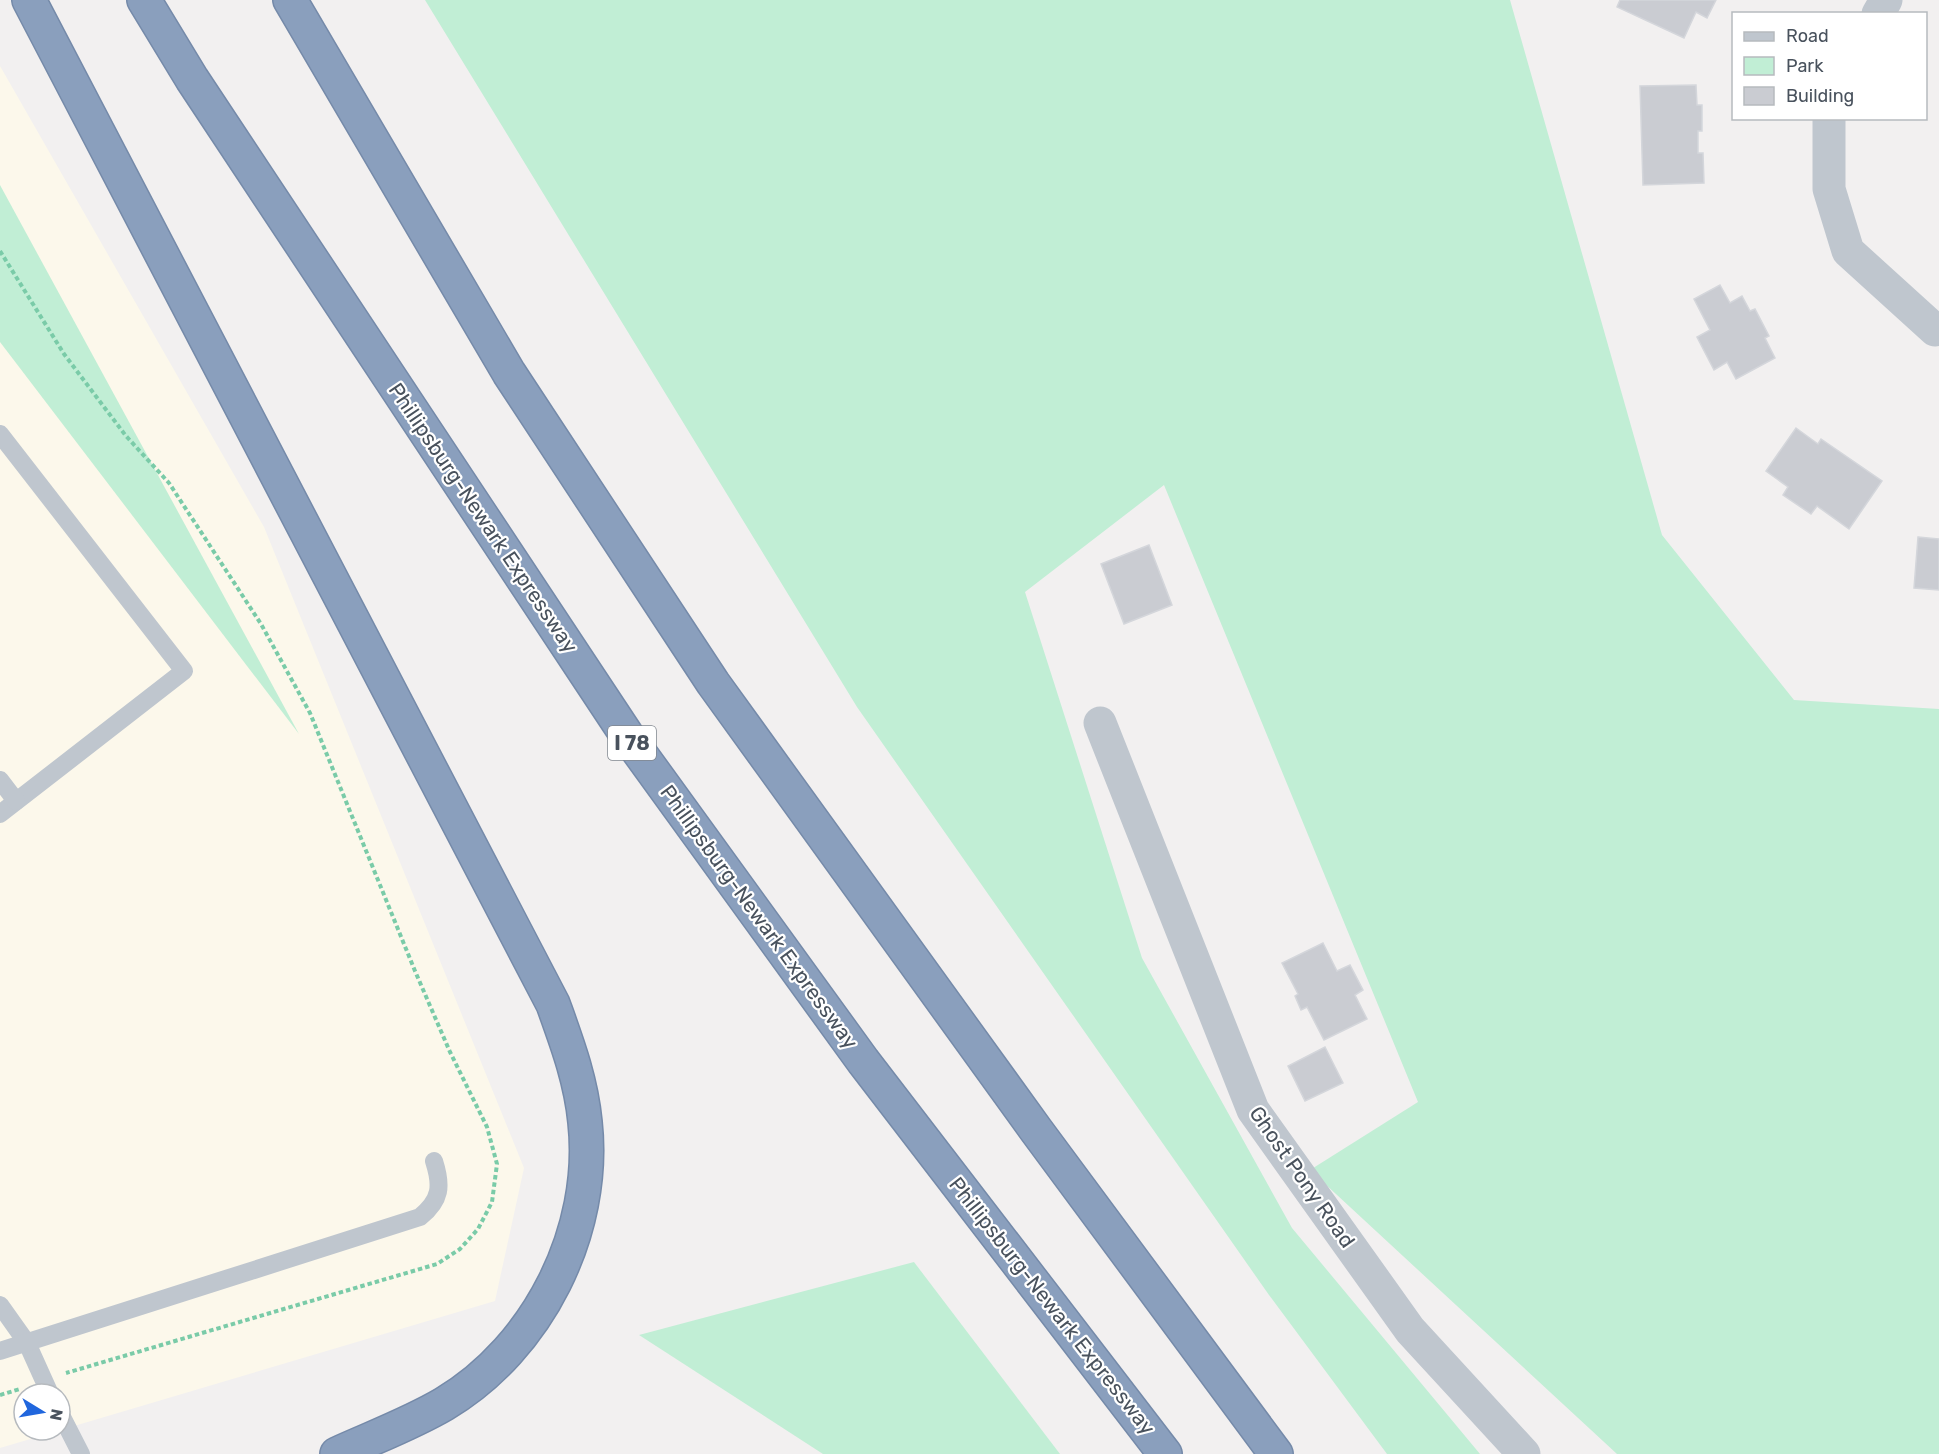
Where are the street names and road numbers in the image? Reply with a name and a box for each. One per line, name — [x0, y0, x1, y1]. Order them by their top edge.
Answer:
street label: Phillipsburg-Newark Expressway — [384, 378, 583, 658]
road number: I 78 — [608, 726, 656, 760]
street label: Phillipsburg-Newark Expressway — [655, 780, 864, 1054]
street label: Ghost Pony Road — [1244, 1101, 1361, 1252]
street label: Phillipsburg-Newark Expressway — [944, 1172, 1161, 1440]

